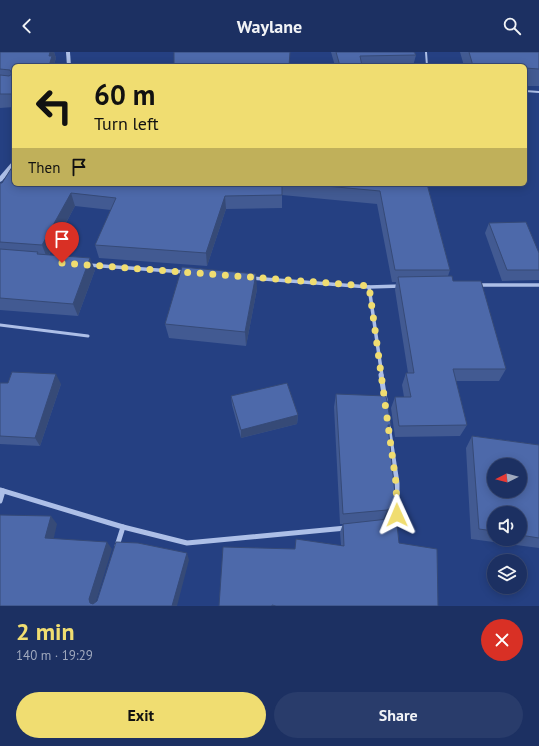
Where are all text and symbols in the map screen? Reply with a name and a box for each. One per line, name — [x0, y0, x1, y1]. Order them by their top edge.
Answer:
icon: back — [16, 15, 38, 37]
text: Waylane — [237, 15, 302, 38]
icon: search — [501, 15, 523, 37]
text: 60 m — [94, 76, 155, 113]
icon: left — [28, 80, 80, 132]
text: Turn left — [94, 112, 159, 135]
icon: arrive — [68, 156, 90, 178]
text: Then — [28, 158, 60, 177]
pin — [45, 222, 79, 263]
icon: arrive — [51, 228, 73, 250]
north arrow — [487, 458, 527, 498]
map controls — [487, 458, 527, 594]
position arrow — [376, 494, 418, 536]
button: sound — [487, 506, 527, 546]
button: layers — [487, 554, 527, 594]
text: 2 min — [16, 616, 75, 647]
button: close — [481, 619, 523, 661]
text: 140 m · 19:29 — [16, 647, 93, 664]
button: Exit — [16, 692, 266, 738]
button: Share — [274, 692, 523, 738]

